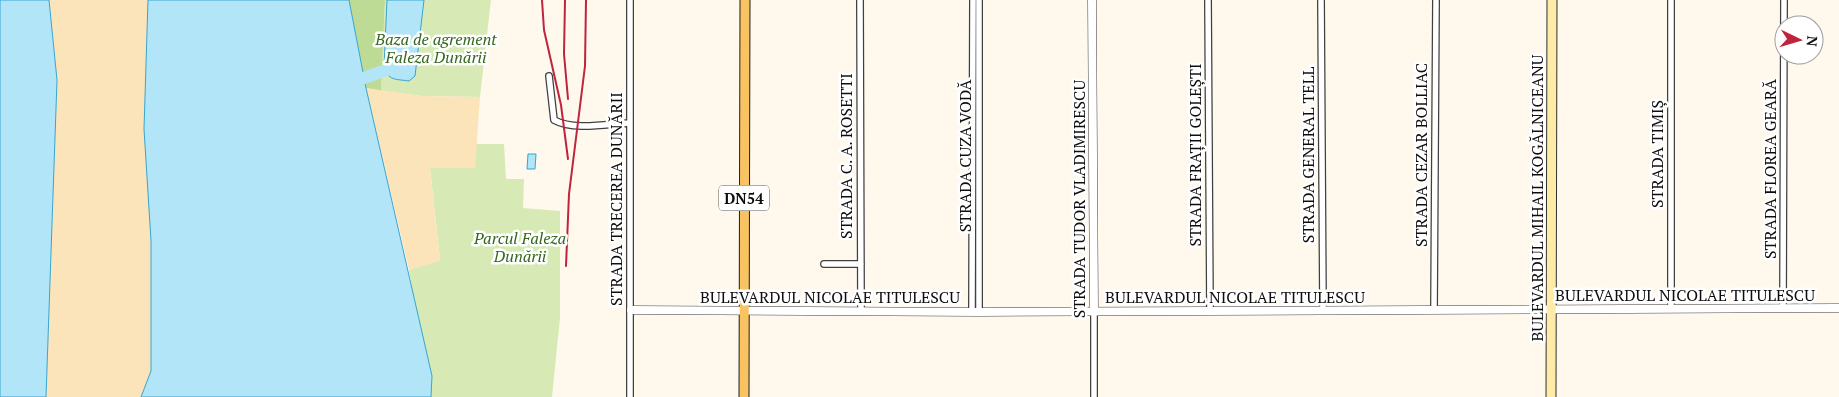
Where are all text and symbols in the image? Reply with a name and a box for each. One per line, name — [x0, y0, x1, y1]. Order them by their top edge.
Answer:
north arrow — [1774, 15, 1824, 65]
park label: Baza de agrement Faleza Dunării — [374, 28, 497, 68]
text: N — [1802, 35, 1822, 48]
street label: BULEVARDUL MIHAIL KOGĂLNICEANU — [1526, 54, 1548, 341]
street label: STRADA FRAȚII GOLEȘTI — [1184, 63, 1206, 247]
street label: STRADA CEZAR BOLLIAC — [1410, 63, 1432, 247]
street label: STRADA GENERAL TELL — [1297, 67, 1319, 243]
street label: STRADA C. A. ROSETTI — [835, 73, 857, 239]
street label: STRADA FLOREA GEARĂ — [1759, 79, 1781, 259]
street label: STRADA CUZA VODĂ — [954, 80, 976, 232]
street label: STRADA TUDOR VLADIMIRESCU — [1068, 80, 1090, 318]
street label: STRADA TRECEREA DUNĂRII — [605, 92, 627, 306]
street label: STRADA TIMIȘ — [1646, 100, 1668, 208]
road number: DN54 — [719, 186, 769, 210]
park label: Parcul Faleza Dunării — [473, 227, 566, 267]
street label: BULEVARDUL NICOLAE TITULESCU — [1555, 284, 1815, 306]
street label: BULEVARDUL NICOLAE TITULESCU — [700, 286, 960, 308]
street label: BULEVARDUL NICOLAE TITULESCU — [1105, 286, 1365, 308]

